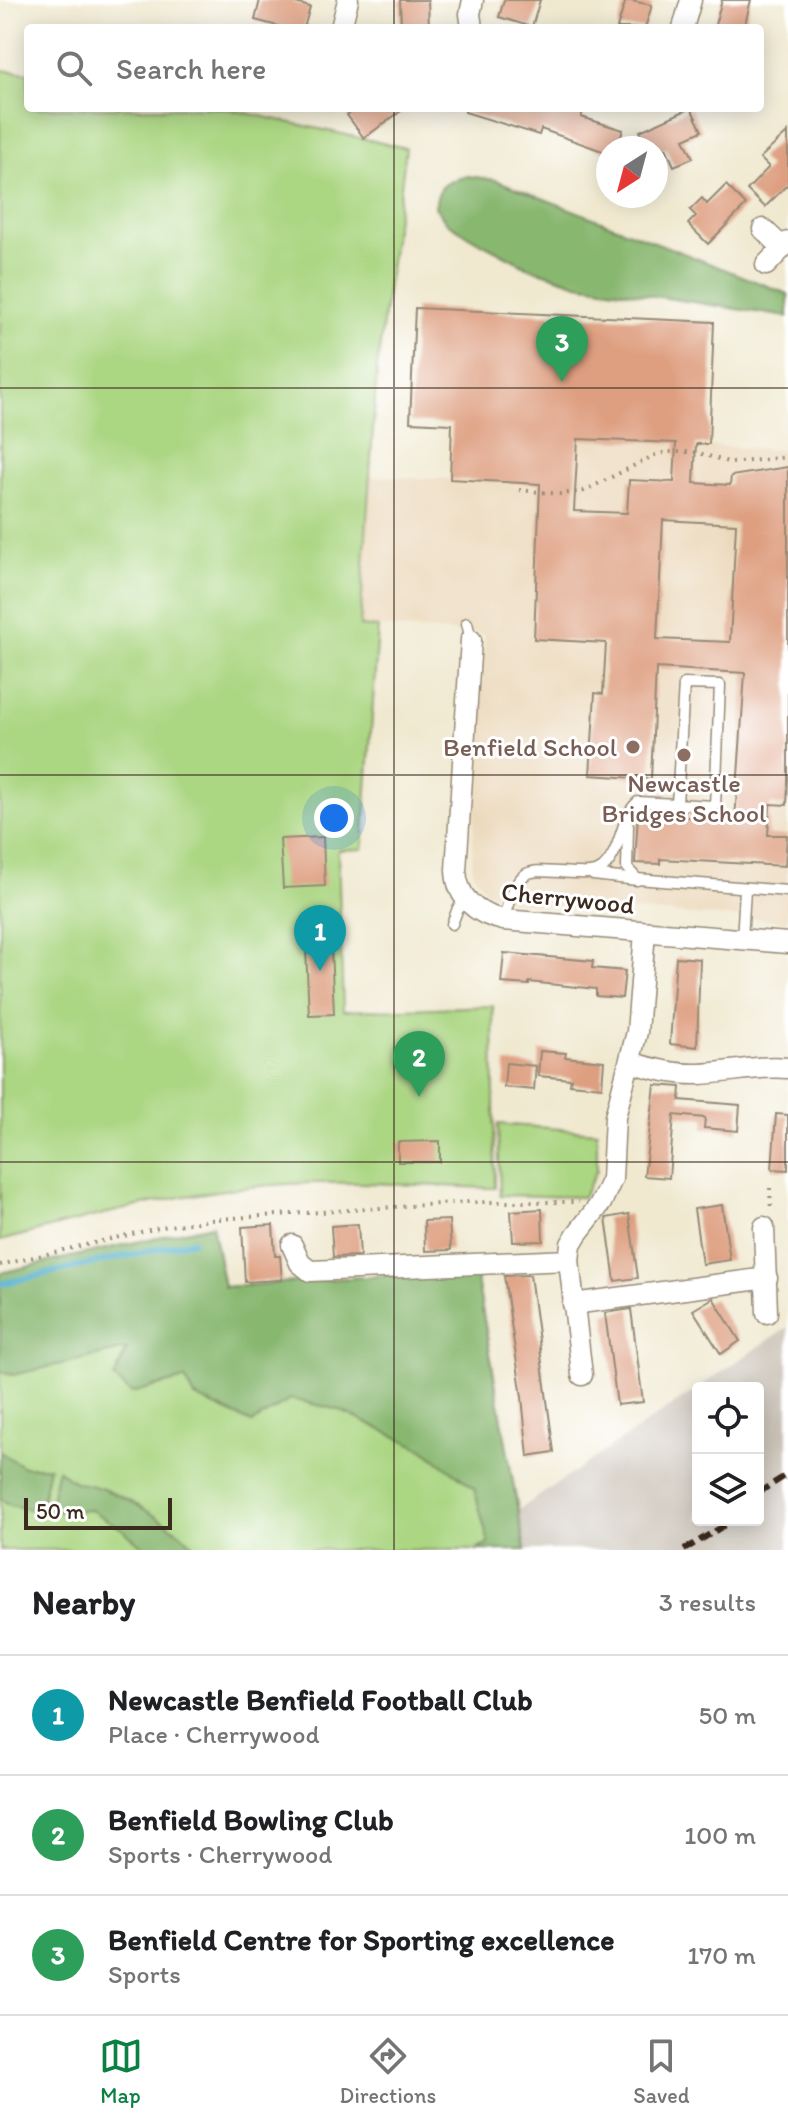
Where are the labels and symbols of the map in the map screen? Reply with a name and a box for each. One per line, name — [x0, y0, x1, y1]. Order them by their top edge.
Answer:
north arrow — [596, 136, 668, 208]
pin: 3 — [536, 316, 588, 382]
place label: Benfield School — [443, 731, 617, 763]
marker: Benfield School — [624, 738, 642, 756]
marker: Newcastle Bridges School — [675, 746, 693, 764]
place label: Newcastle Bridges School — [602, 767, 766, 829]
your location — [314, 798, 354, 838]
street label: Cherrywood — [500, 875, 636, 921]
pin: 1 — [294, 905, 346, 971]
pin: 2 — [393, 1031, 445, 1097]
scale bar — [24, 1494, 172, 1530]

